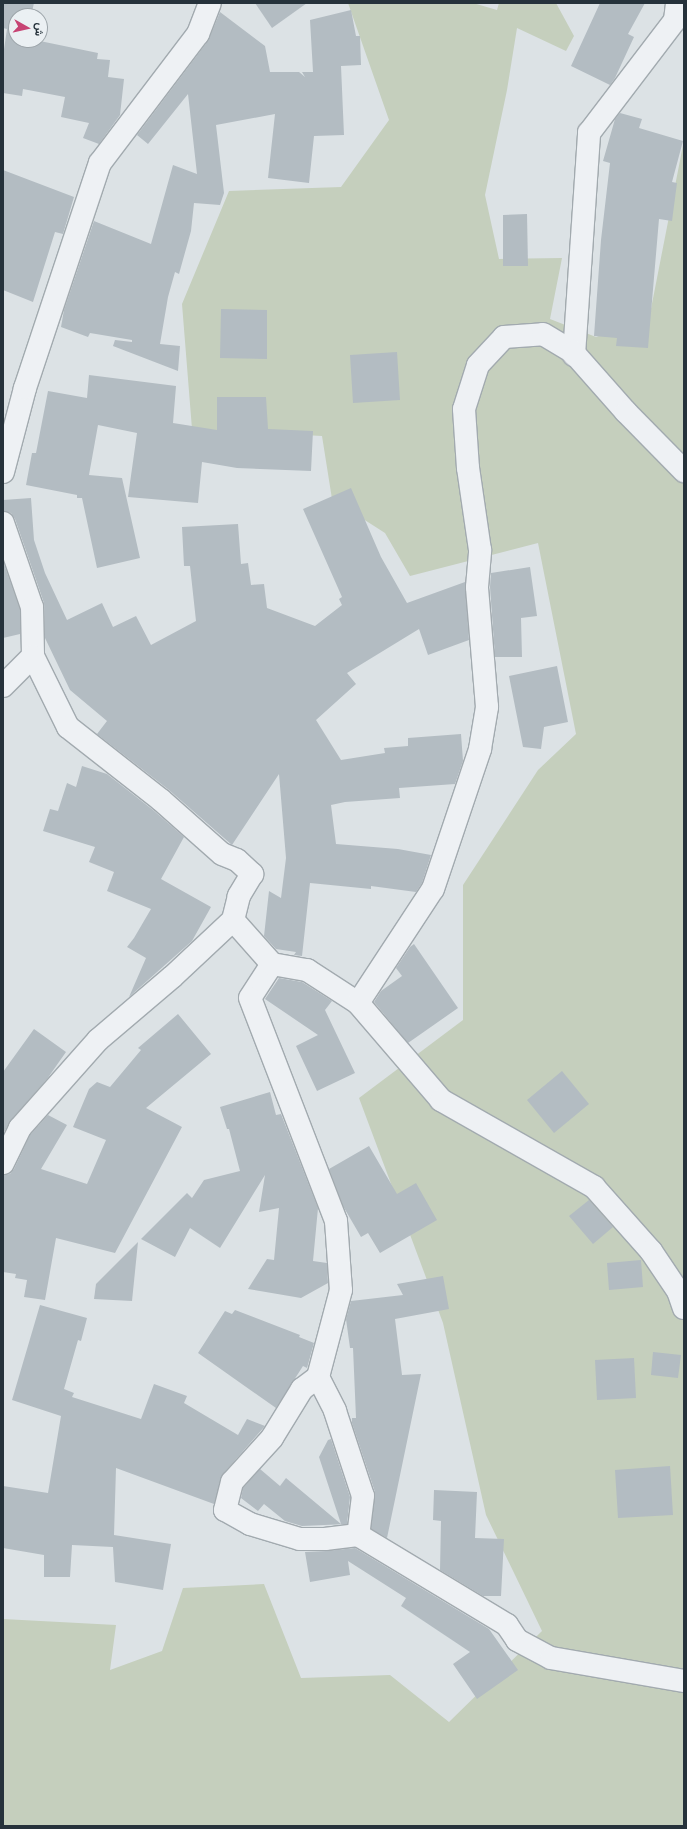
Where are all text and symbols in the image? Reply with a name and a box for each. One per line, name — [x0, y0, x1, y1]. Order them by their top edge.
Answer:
north arrow — [8, 8, 48, 48]
text: ش — [31, 22, 48, 37]

